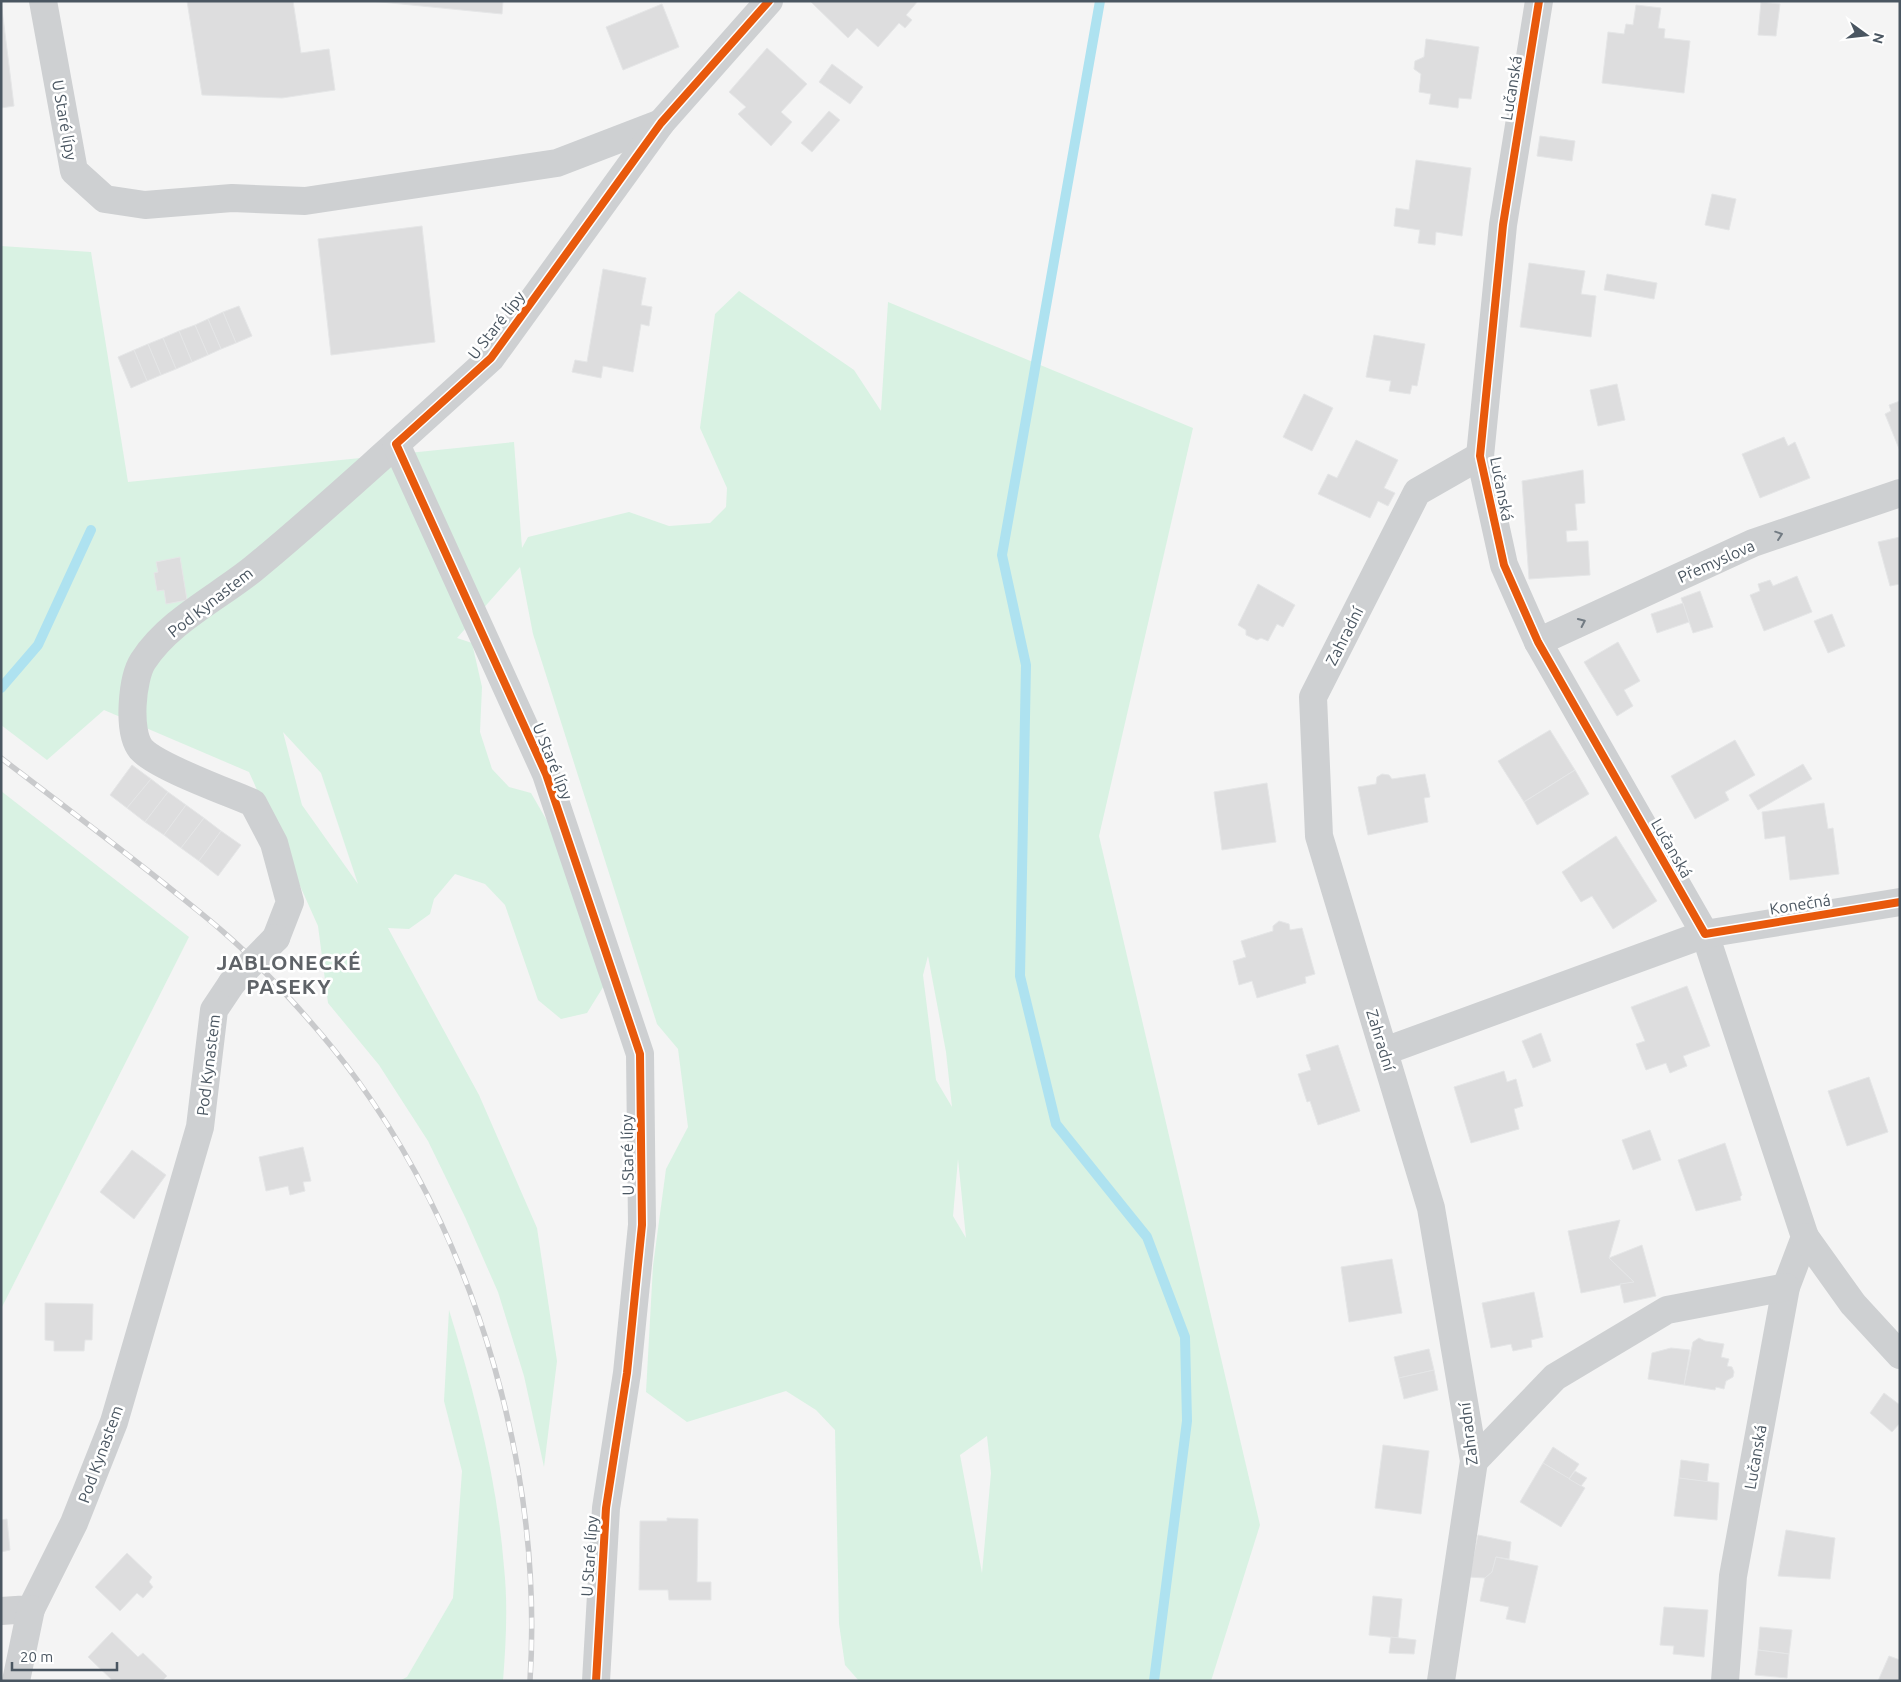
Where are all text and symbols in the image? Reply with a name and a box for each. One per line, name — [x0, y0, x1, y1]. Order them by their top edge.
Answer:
north arrow — [1841, 10, 1891, 60]
text: N — [1869, 31, 1888, 45]
street label: Lučanská — [1497, 54, 1525, 122]
street label: U Staré lípy — [49, 78, 81, 162]
street label: U Staré lípy — [464, 287, 528, 363]
street label: Lučanská — [1487, 455, 1517, 523]
one-way arrow — [1774, 530, 1782, 540]
street label: Přemyslova — [1675, 536, 1757, 586]
street label: Pod Kynastem — [164, 563, 256, 641]
street label: Zahradní — [1322, 603, 1367, 668]
one-way arrow — [1577, 617, 1586, 628]
street label: U Staré lípy — [529, 720, 577, 802]
street label: Lučanská — [1648, 815, 1696, 881]
street label: Konečná — [1768, 890, 1832, 918]
district label: JABLONECKÉ PASEKY — [217, 950, 361, 998]
street label: Zahradní — [1363, 1007, 1399, 1074]
street label: Pod Kynastem — [193, 1013, 223, 1117]
street label: U Staré lípy — [617, 1114, 637, 1196]
street label: Zahradní — [1455, 1400, 1481, 1466]
street label: Pod Kynastem — [74, 1403, 126, 1505]
street label: Lučanská — [1740, 1423, 1770, 1491]
street label: U Staré lípy — [577, 1515, 601, 1597]
scale bar — [12, 1640, 118, 1672]
text: 20 m — [20, 1648, 53, 1665]

